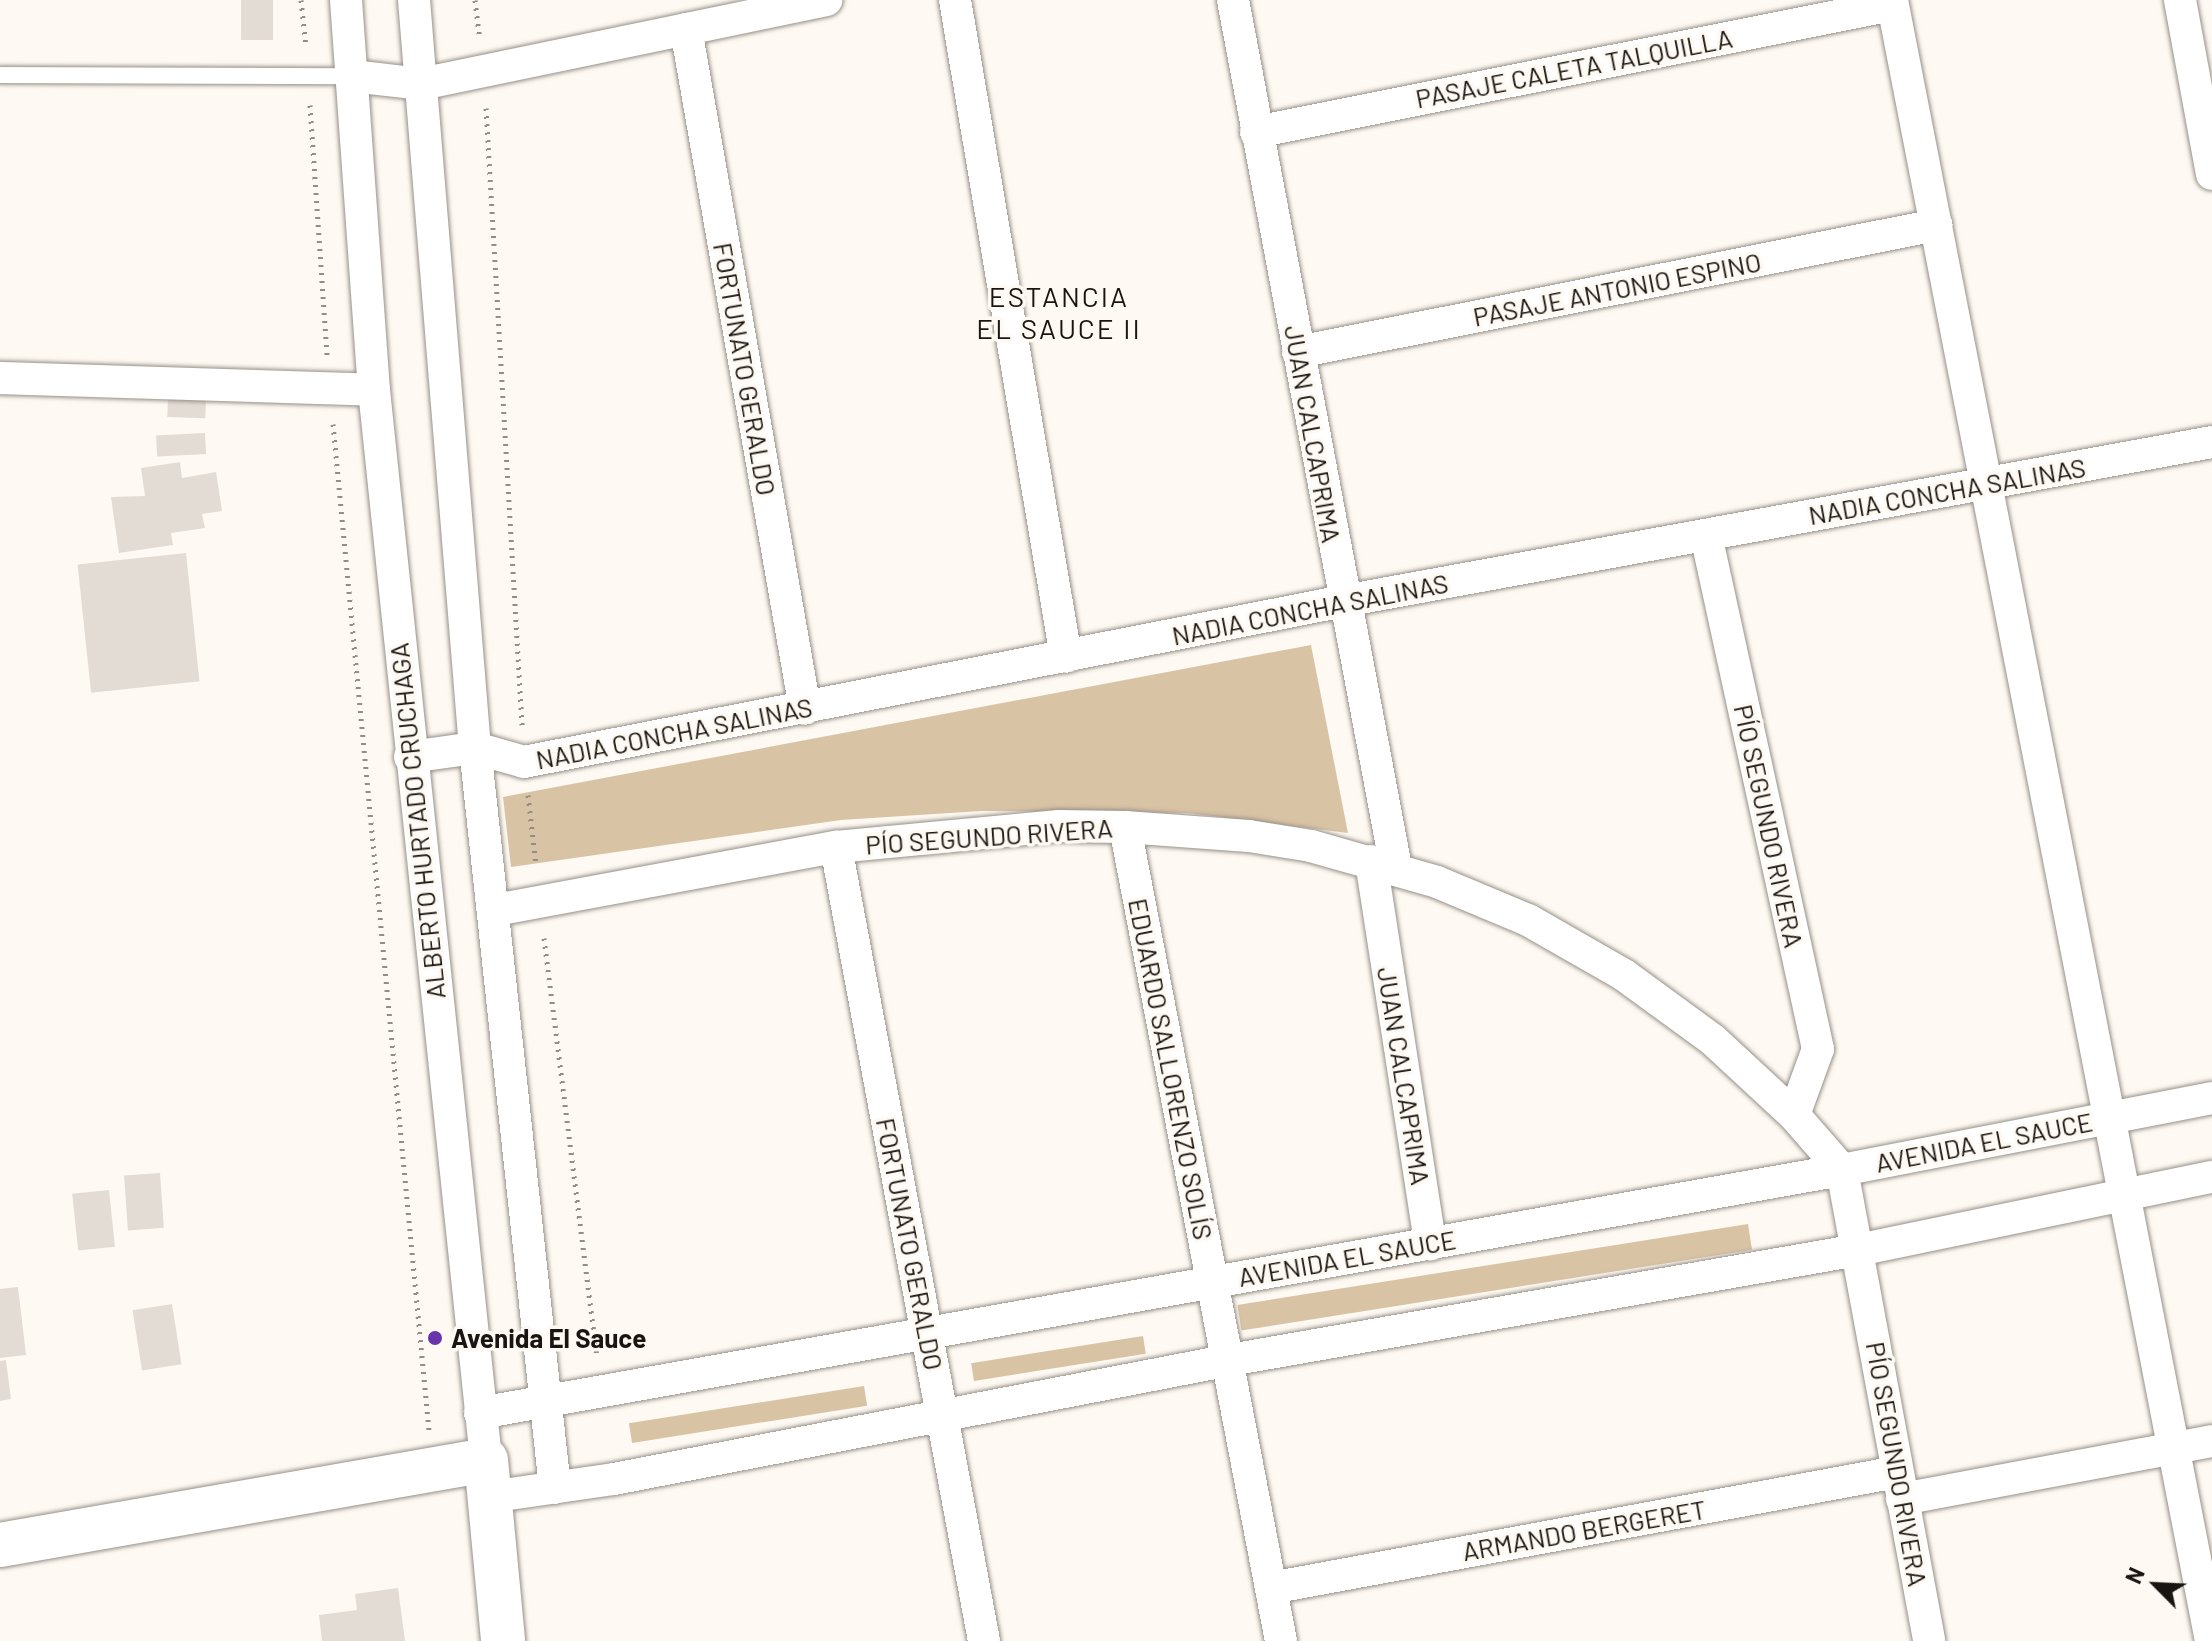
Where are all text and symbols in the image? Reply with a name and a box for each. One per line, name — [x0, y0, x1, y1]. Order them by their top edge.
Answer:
street label: PASAJE CALETA TALQUILLA — [1413, 22, 1735, 114]
street label: FORTUNATO GERALDO — [707, 240, 783, 498]
street label: PASAJE ANTONIO ESPINO — [1470, 246, 1764, 332]
district label: ESTANCIA EL SAUCE II — [976, 279, 1142, 345]
street label: JUAN CALCAPRIMA — [1279, 323, 1347, 545]
street label: NADIA CONCHA SALINAS — [1806, 451, 2088, 531]
street label: NADIA CONCHA SALINAS — [1169, 567, 1451, 651]
street label: ALBERTO HURTADO CRUCHAGA — [383, 641, 451, 1001]
street label: NADIA CONCHA SALINAS — [533, 691, 815, 775]
street label: PÍO SEGUNDO RIVERA — [1728, 702, 1810, 950]
street label: PÍO SEGUNDO RIVERA — [864, 812, 1114, 860]
street label: EDUARDO SALLORENZO SOLÍS — [1123, 896, 1219, 1242]
street label: JUAN CALCAPRIMA — [1371, 965, 1437, 1187]
street label: AVENIDA EL SAUCE — [1873, 1106, 2095, 1178]
street label: FORTUNATO GERALDO — [870, 1115, 950, 1373]
street label: AVENIDA EL SAUCE — [1236, 1223, 1458, 1293]
place label: Avenida El Sauce — [451, 1322, 646, 1354]
marker: Avenida El Sauce — [426, 1329, 444, 1347]
street label: PÍO SEGUNDO RIVERA — [1860, 1339, 1934, 1589]
street label: ARMANDO BERGERET — [1460, 1493, 1708, 1567]
north arrow — [2116, 1545, 2196, 1625]
text: N — [2119, 1563, 2149, 1587]

